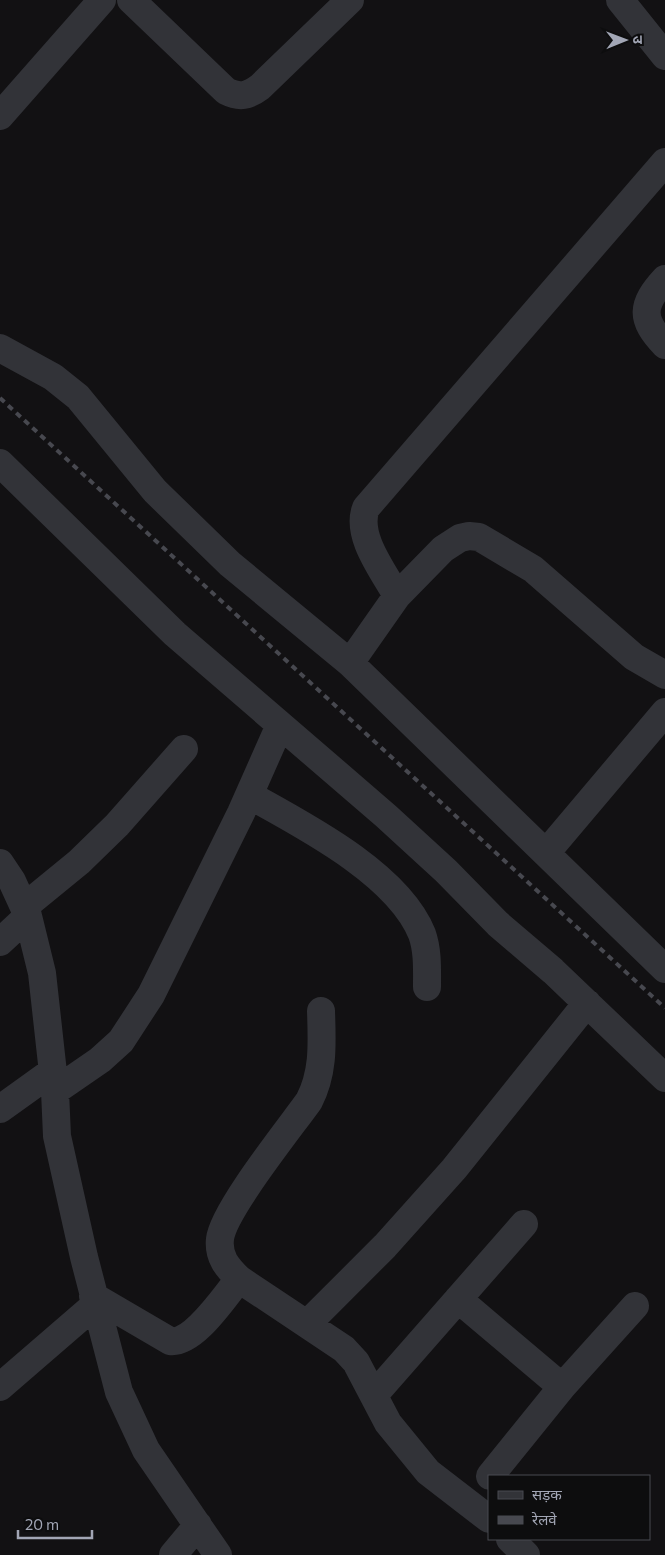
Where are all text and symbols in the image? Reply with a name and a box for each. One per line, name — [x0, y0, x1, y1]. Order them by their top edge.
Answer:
north arrow — [600, 15, 650, 65]
text: उ — [630, 36, 647, 45]
legend — [488, 1475, 650, 1540]
text: सड़क — [532, 1485, 562, 1503]
scale bar — [18, 1508, 91, 1540]
text: रेलवे — [531, 1510, 557, 1528]
text: 20 m — [25, 1515, 59, 1533]

